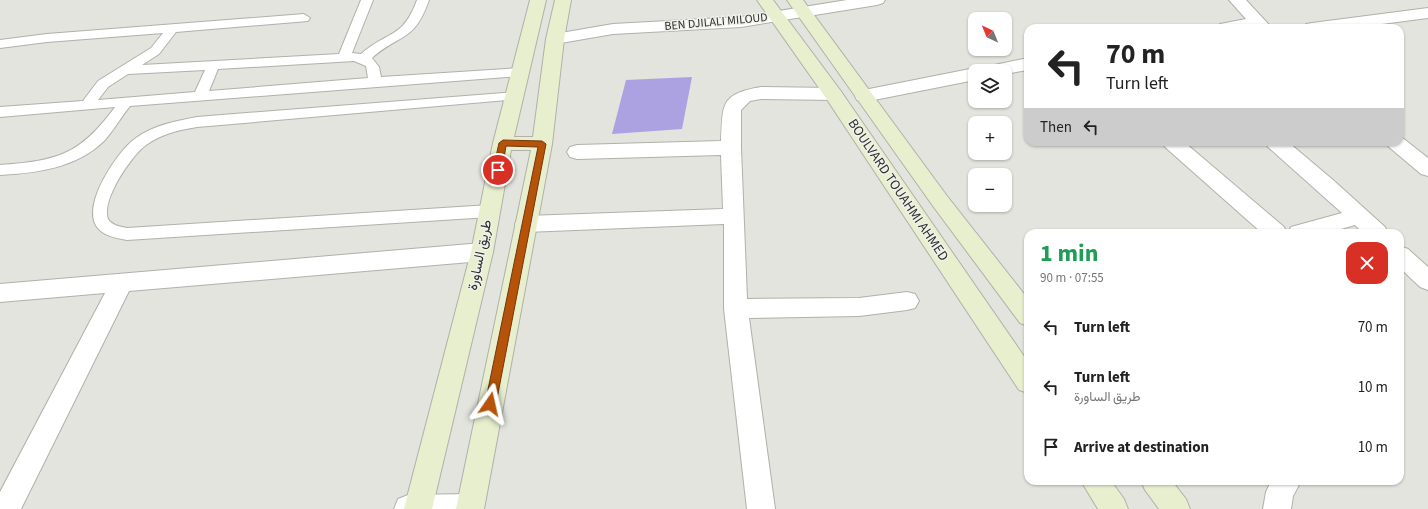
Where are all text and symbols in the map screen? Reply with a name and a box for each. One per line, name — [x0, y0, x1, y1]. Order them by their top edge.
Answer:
street label: BEN DJILALI MILOUD — [664, 9, 768, 35]
north arrow — [968, 12, 1012, 56]
map controls — [968, 12, 1012, 212]
text: 70 m — [1106, 34, 1165, 74]
icon: left — [1040, 40, 1092, 92]
button: layers — [968, 64, 1012, 108]
text: Turn left — [1106, 71, 1168, 96]
street label: BOULVARD TOUAHMI AHMED — [843, 115, 953, 265]
button: + — [968, 116, 1012, 160]
icon: left — [1080, 116, 1102, 138]
text: Then — [1040, 117, 1072, 138]
pin — [481, 153, 515, 187]
icon: arrive — [487, 159, 509, 181]
button: − — [968, 168, 1012, 212]
street label: طريق الساورة — [463, 218, 497, 292]
text: 1 min — [1040, 236, 1098, 271]
button: close — [1346, 242, 1388, 284]
text: 90 m · 07:55 — [1040, 269, 1104, 287]
icon: left — [1040, 316, 1062, 338]
text: Turn left — [1074, 317, 1130, 338]
text: 70 m — [1358, 317, 1388, 338]
text: Turn left — [1074, 367, 1130, 388]
icon: left — [1040, 376, 1062, 398]
text: 10 m — [1358, 377, 1388, 398]
position arrow — [469, 383, 511, 425]
text: طريق الساورة — [1074, 388, 1141, 406]
icon: arrive — [1040, 436, 1062, 458]
text: Arrive at destination — [1074, 437, 1209, 458]
text: 10 m — [1358, 437, 1388, 458]

